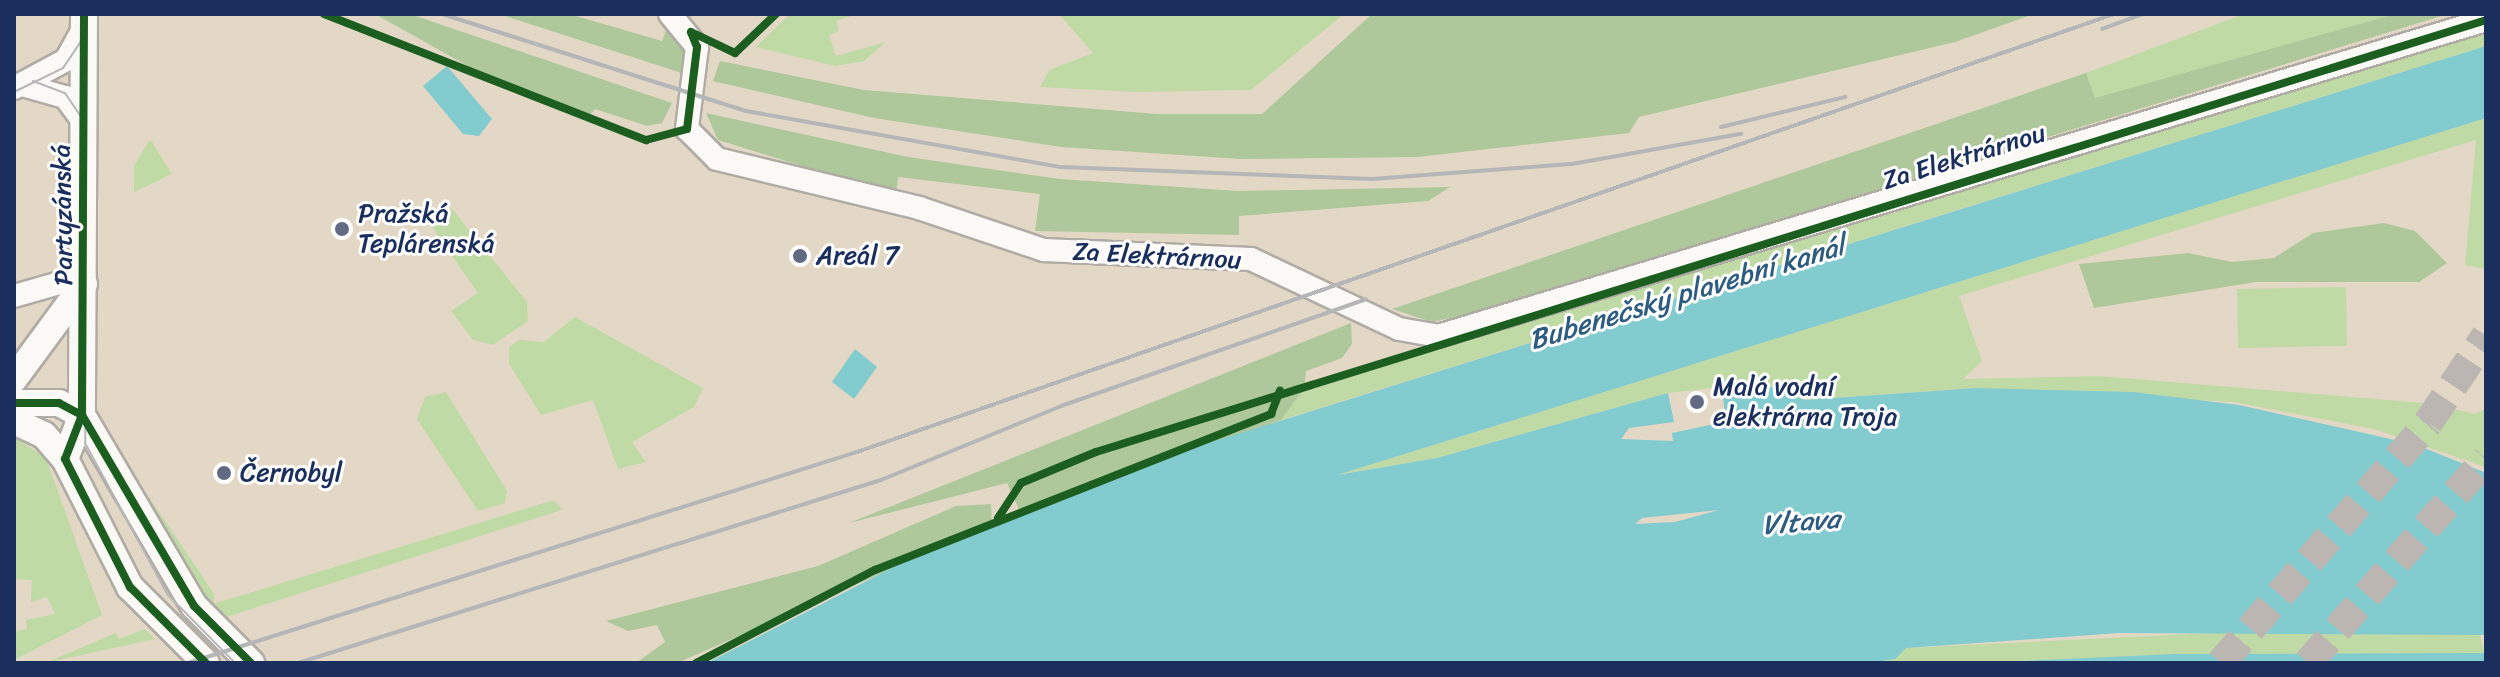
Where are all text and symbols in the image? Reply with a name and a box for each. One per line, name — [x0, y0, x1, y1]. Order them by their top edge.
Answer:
street label: Za Elektrárnou — [1879, 117, 2049, 197]
street label: Partyzánská — [46, 144, 80, 286]
place label: Pražská Teplárenská — [358, 198, 495, 260]
marker: Pražská Teplárenská — [333, 220, 351, 238]
water label: Bubenečský plavební kanál — [1525, 229, 1849, 357]
street label: Za Elektrárnou — [1072, 236, 1242, 276]
place label: Areál 7 — [816, 240, 899, 272]
marker: Areál 7 — [791, 247, 809, 265]
place label: Malá vodní elektrárna Troja — [1713, 371, 1897, 432]
marker: Malá vodní elektrárna Troja — [1688, 393, 1706, 411]
place label: Černobyl — [240, 457, 342, 489]
marker: Černobyl — [215, 464, 233, 482]
water label: Vltava — [1761, 502, 1841, 542]

